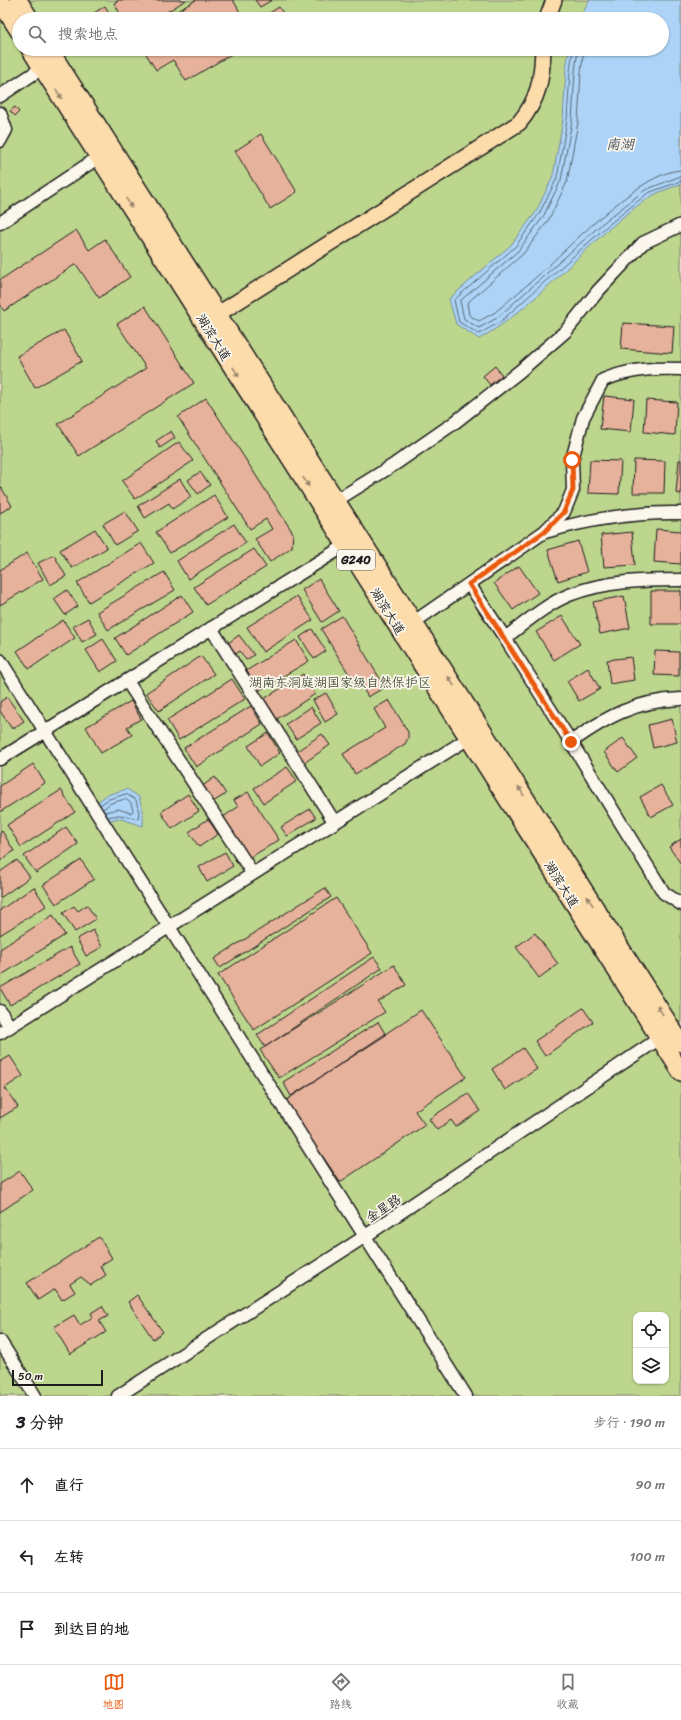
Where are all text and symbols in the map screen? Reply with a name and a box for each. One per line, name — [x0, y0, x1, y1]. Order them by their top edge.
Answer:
search box — [12, 12, 669, 56]
text: 搜索地点 — [58, 21, 118, 47]
icon: search — [26, 23, 48, 45]
one-way arrow — [55, 89, 63, 99]
water label: 南湖 — [606, 132, 636, 157]
one-way arrow — [125, 198, 133, 208]
street label: 湖滨大道 — [190, 309, 237, 365]
one-way arrow — [232, 367, 240, 377]
route start — [563, 451, 581, 469]
one-way arrow — [302, 477, 310, 487]
road number: G240 — [337, 550, 375, 570]
street label: 湖滨大道 — [364, 583, 411, 639]
park label: 湖南东洞庭湖国家级自然保护区 — [249, 671, 431, 694]
one-way arrow — [447, 676, 455, 686]
route end — [562, 733, 580, 751]
one-way arrow — [517, 786, 525, 796]
street label: 湖滨大道 — [538, 856, 585, 912]
one-way arrow — [587, 895, 594, 906]
one-way arrow — [656, 1005, 664, 1015]
street label: 金星路 — [361, 1188, 406, 1229]
map controls — [633, 1312, 669, 1384]
button: locate — [633, 1312, 669, 1348]
button: layers — [633, 1348, 669, 1384]
text: 50 m — [18, 1367, 43, 1386]
scale bar — [12, 1368, 103, 1387]
text: 3 分钟 — [16, 1407, 64, 1437]
text: 步行 · 190 m — [594, 1411, 665, 1434]
text: 直行 — [54, 1472, 84, 1498]
text: 90 m — [635, 1473, 665, 1496]
icon: ahead — [16, 1474, 38, 1496]
text: 左转 — [54, 1544, 84, 1570]
text: 100 m — [630, 1545, 665, 1568]
icon: left — [16, 1546, 38, 1568]
text: 到达目的地 — [54, 1616, 129, 1642]
icon: arrive — [16, 1618, 38, 1640]
tab: 地图 — [103, 1671, 125, 1714]
tab: 路线 — [330, 1671, 352, 1714]
tab: 收藏 — [557, 1671, 579, 1714]

